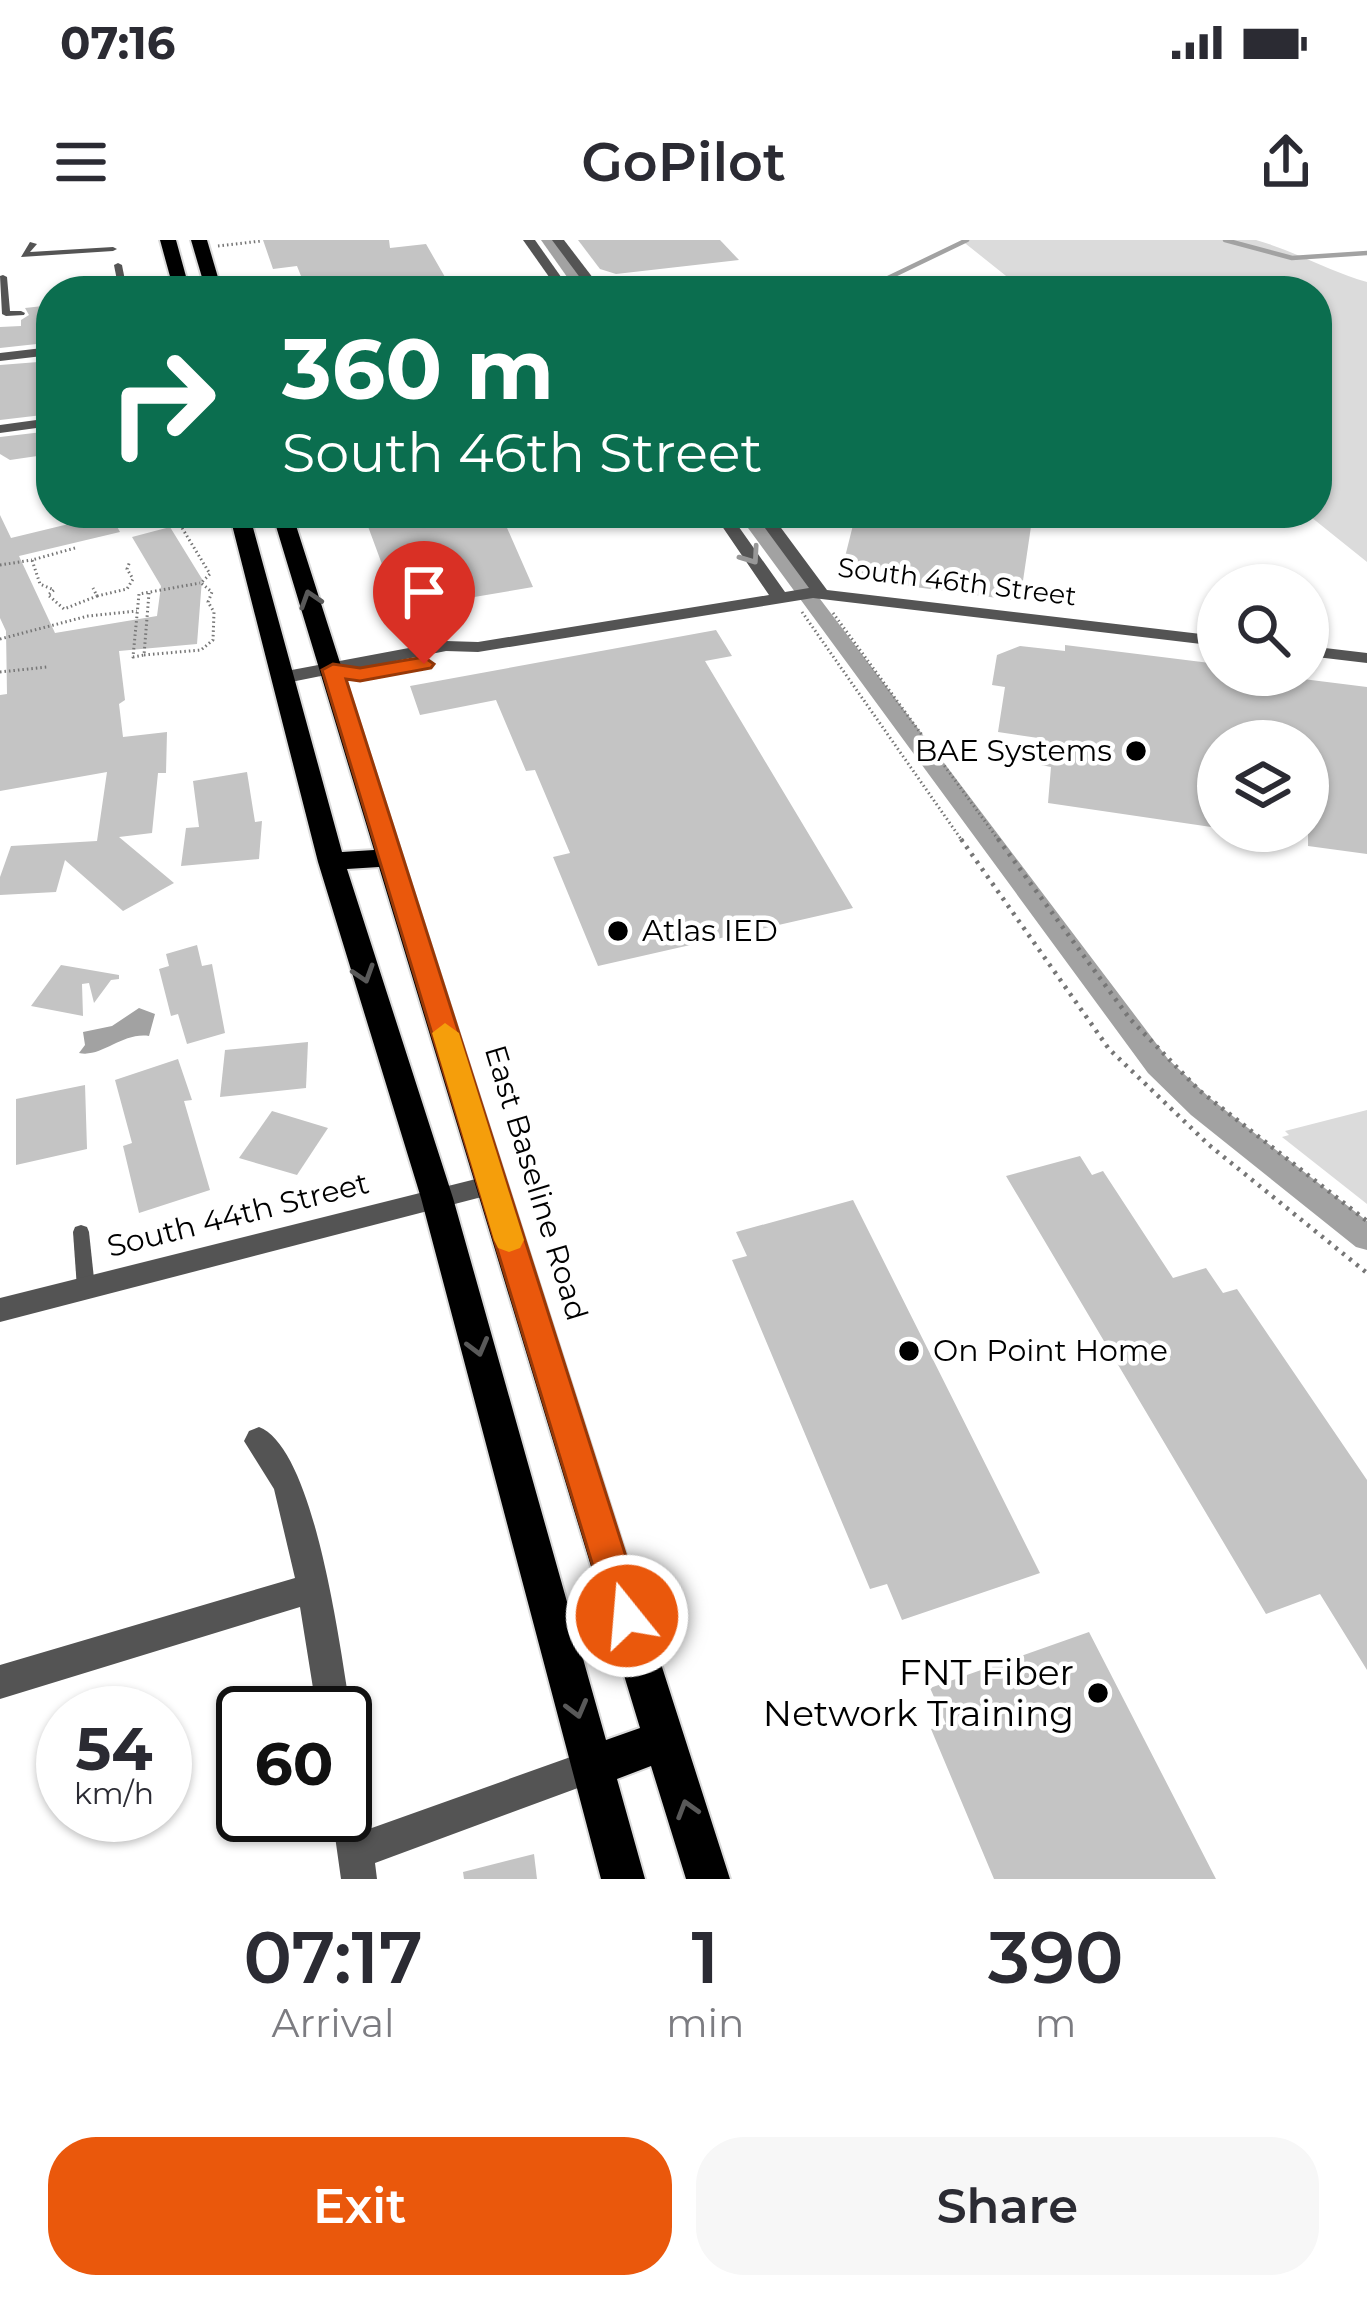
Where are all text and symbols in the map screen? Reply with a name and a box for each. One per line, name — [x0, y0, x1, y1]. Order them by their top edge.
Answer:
text: 07:16 — [60, 15, 176, 70]
icon: menu — [48, 129, 114, 195]
text: GoPilot — [581, 129, 786, 195]
icon: share — [1253, 129, 1319, 195]
text: 360 m — [282, 318, 554, 420]
icon: right — [84, 324, 240, 480]
text: South 46th Street — [282, 420, 762, 486]
pin — [373, 541, 475, 664]
one-way arrow — [737, 542, 759, 564]
street label: South 46th Street — [836, 550, 1078, 613]
icon: arrive — [391, 559, 457, 625]
map controls — [1197, 564, 1329, 852]
button: search — [1197, 564, 1329, 696]
one-way arrow — [299, 589, 324, 610]
button: layers — [1197, 720, 1329, 852]
place label: BAE Systems — [915, 732, 1112, 769]
marker: BAE Systems — [1123, 738, 1149, 764]
place label: Atlas IED — [642, 912, 778, 949]
marker: Atlas IED — [605, 918, 631, 944]
one-way arrow — [350, 963, 375, 984]
street label: East Baseline Road — [477, 1041, 596, 1325]
street label: South 44th Street — [103, 1164, 373, 1265]
place label: On Point Home — [933, 1332, 1168, 1369]
one-way arrow — [463, 1337, 488, 1357]
marker: On Point Home — [896, 1338, 922, 1364]
position arrow — [564, 1553, 690, 1679]
place label: FNT Fiber Network Training — [763, 1650, 1074, 1735]
marker: FNT Fiber Network Training — [1085, 1680, 1111, 1706]
speed limit sign: 60 — [216, 1686, 372, 1842]
one-way arrow — [563, 1698, 588, 1719]
text: 54 — [75, 1712, 153, 1785]
text: km/h — [74, 1775, 154, 1812]
one-way arrow — [676, 1800, 701, 1821]
text: 07:17 — [244, 1913, 423, 2001]
text: 1 — [692, 1913, 719, 2001]
text: 390 — [988, 1913, 1123, 2001]
text: Arrival — [272, 1999, 395, 2047]
text: min — [666, 1999, 744, 2047]
text: m — [1035, 1999, 1076, 2047]
button: Exit — [48, 2137, 672, 2275]
button: Share — [696, 2137, 1319, 2275]

